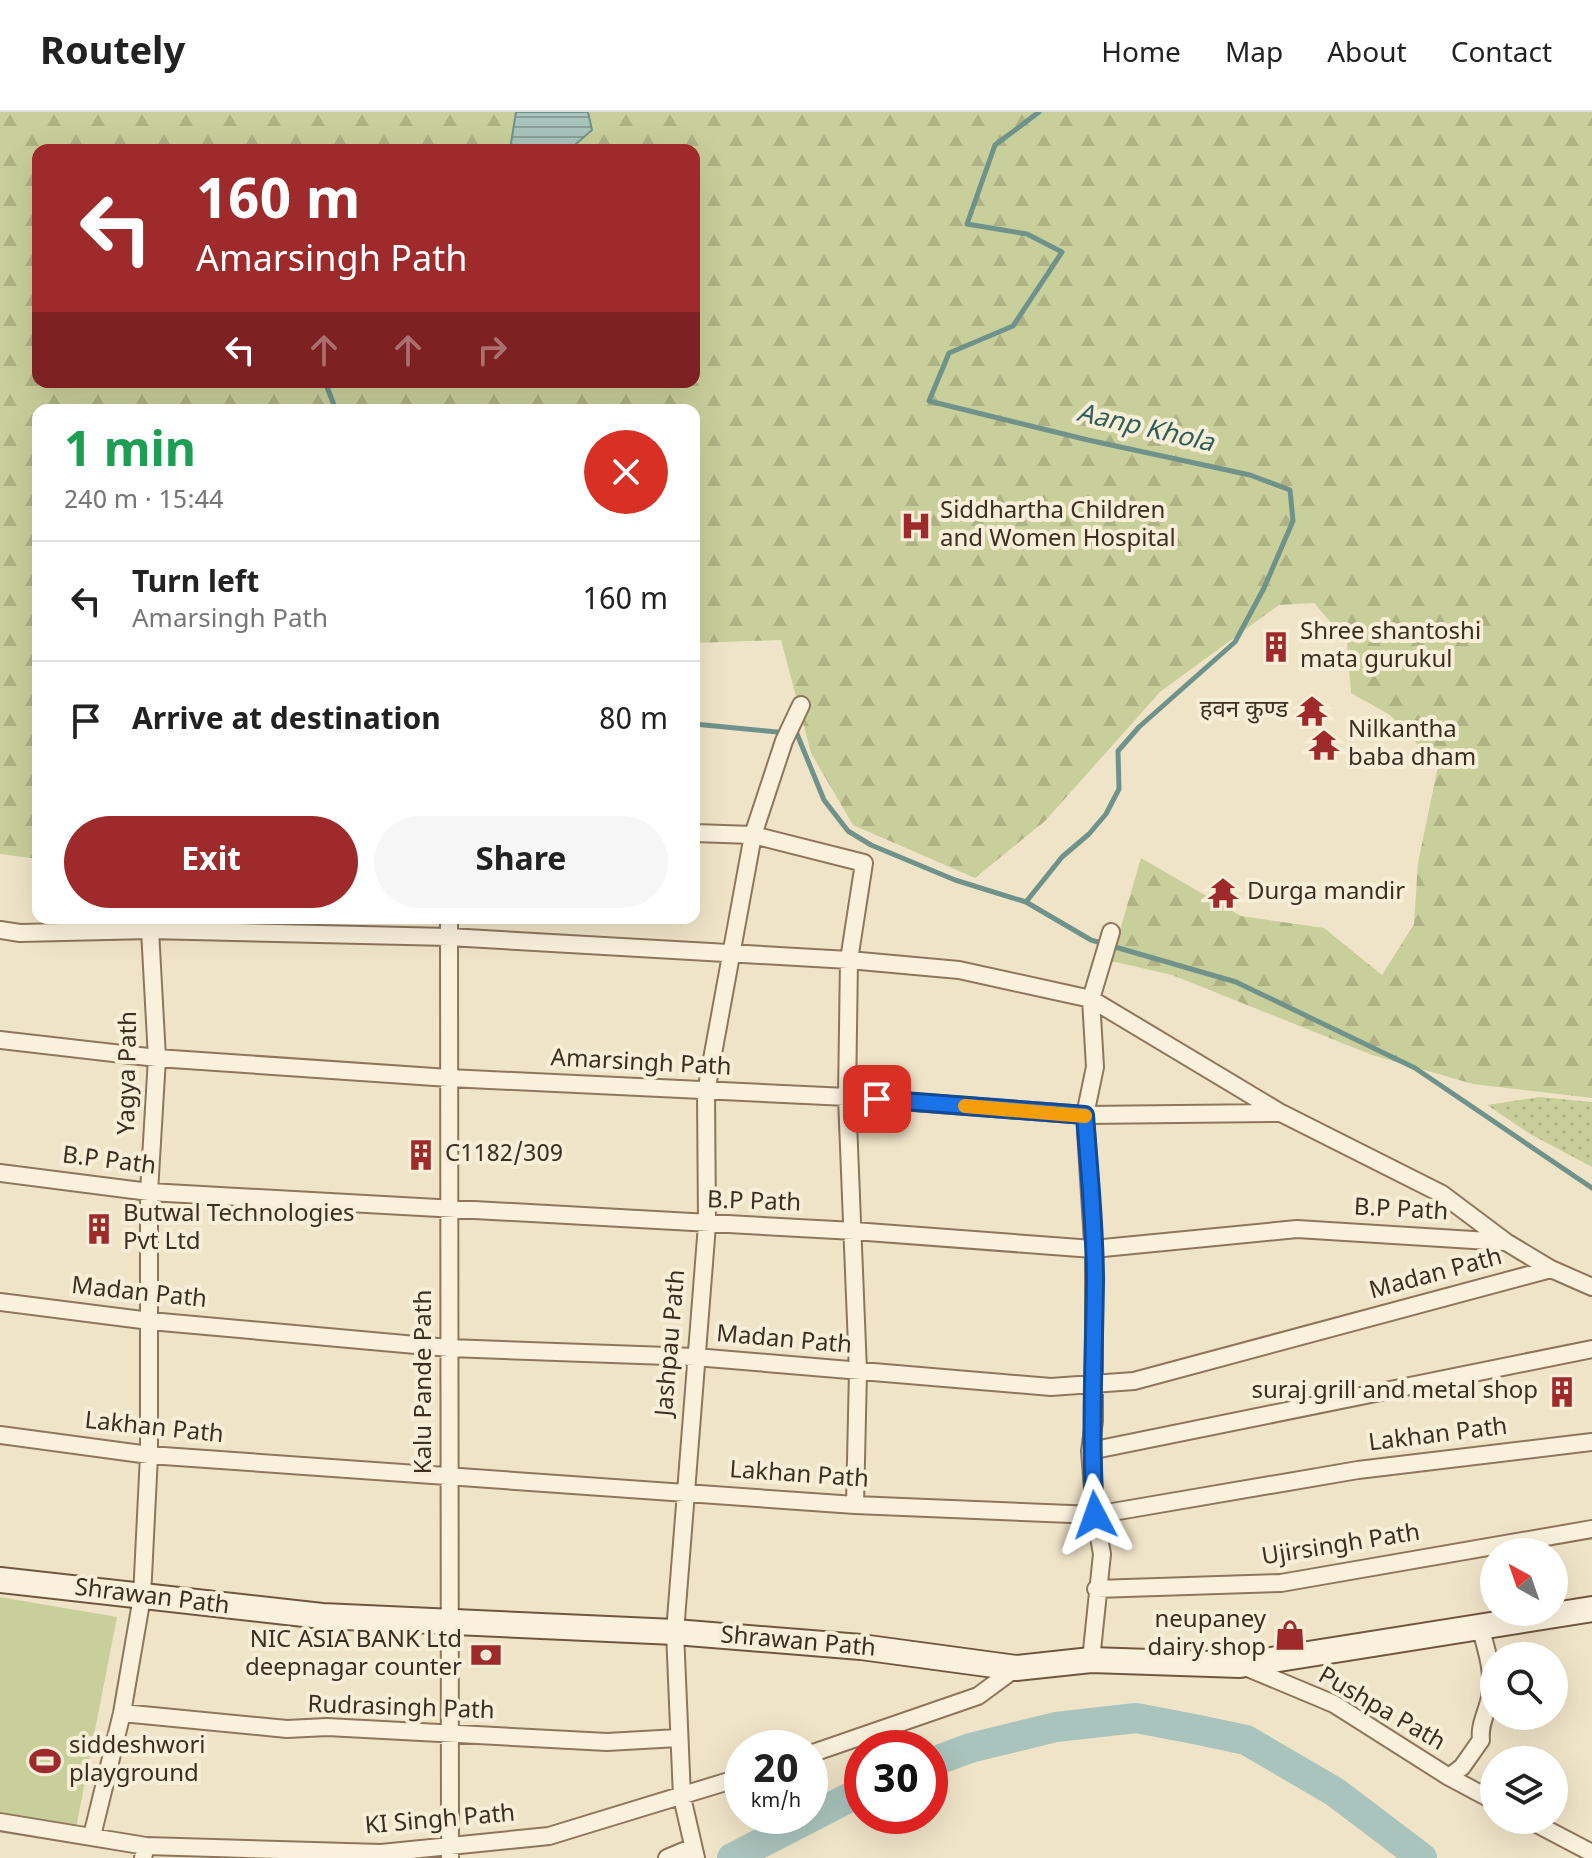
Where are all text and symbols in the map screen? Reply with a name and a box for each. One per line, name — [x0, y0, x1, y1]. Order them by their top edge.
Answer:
text: Routely — [40, 30, 185, 80]
text: Home — [1101, 37, 1181, 73]
text: Map — [1225, 37, 1283, 73]
text: About — [1327, 37, 1407, 73]
text: Contact — [1451, 37, 1552, 73]
text: 160 m — [196, 168, 360, 241]
icon: left — [64, 176, 168, 280]
text: Amarsingh Path — [196, 239, 467, 286]
icon: left — [218, 328, 262, 372]
icon: ahead — [302, 328, 346, 372]
icon: ahead — [386, 328, 430, 372]
icon: right — [470, 328, 514, 372]
water label: Aanp Khola — [1073, 398, 1218, 463]
text: 1 min — [64, 423, 196, 486]
button: close — [584, 430, 668, 514]
text: 240 m · 15:44 — [64, 485, 223, 519]
place label: Siddhartha Children and Women Hospital — [940, 496, 1176, 556]
hospital icon: Siddhartha Children and Women Hospital — [899, 509, 933, 543]
text: Turn left — [132, 565, 259, 604]
icon: left — [64, 579, 108, 623]
text: 160 m — [583, 582, 668, 621]
text: Amarsingh Path — [132, 604, 328, 638]
place label: Shree shantoshi mata gurukul — [1300, 617, 1481, 677]
building icon: Shree shantoshi mata gurukul — [1259, 630, 1293, 664]
temple icon: हवन कुण्ड — [1295, 694, 1329, 728]
place label: हवन कुण्ड — [1200, 695, 1289, 727]
icon: arrive — [64, 699, 108, 743]
text: Arrive at destination — [132, 702, 441, 741]
text: 80 m — [599, 702, 668, 741]
place label: Nilkantha baba dham — [1348, 715, 1476, 775]
temple icon: Nilkantha baba dham — [1307, 728, 1341, 762]
button: Exit — [64, 816, 358, 908]
button: Share — [374, 816, 668, 908]
temple icon: Durga mandir — [1206, 876, 1240, 910]
place label: Durga mandir — [1247, 877, 1405, 909]
street label: Yagya Path — [112, 1011, 146, 1135]
street label: Amarsingh Path — [550, 1043, 732, 1085]
pin — [843, 1065, 911, 1133]
icon: arrive — [855, 1077, 899, 1121]
building icon: C1182/309 — [404, 1138, 438, 1172]
place label: C1182/309 — [445, 1139, 563, 1171]
street label: B.P Path — [60, 1140, 158, 1184]
street label: B.P Path — [706, 1185, 802, 1221]
street label: B.P Path — [1353, 1193, 1449, 1229]
place label: Butwal Technologies Pvt Ltd — [123, 1199, 354, 1259]
building icon: Butwal Technologies Pvt Ltd — [82, 1212, 116, 1246]
street label: Madan Path — [1366, 1242, 1506, 1308]
street label: Jashpau Path — [649, 1268, 694, 1420]
street label: Madan Path — [70, 1271, 208, 1317]
street label: Kalu Pande Path — [409, 1290, 441, 1474]
street label: Madan Path — [715, 1319, 853, 1363]
building icon: suraj grill and metal shop — [1545, 1375, 1579, 1409]
place label: suraj grill and metal shop — [1251, 1376, 1538, 1408]
street label: Lakhan Path — [83, 1406, 225, 1452]
street label: Lakhan Path — [1367, 1412, 1509, 1460]
street label: Lakhan Path — [728, 1455, 870, 1497]
position arrow — [1053, 1473, 1137, 1557]
street label: Ujirsingh Path — [1260, 1518, 1422, 1574]
north arrow — [1480, 1538, 1568, 1626]
map controls — [1480, 1538, 1568, 1834]
street label: Shrawan Path — [73, 1573, 231, 1623]
place label: neupaney dairy shop — [1148, 1605, 1267, 1665]
shop icon: neupaney dairy shop — [1273, 1618, 1307, 1652]
street label: Shrawan Path — [719, 1620, 877, 1666]
place label: NIC ASIA BANK Ltd deepnagar counter — [245, 1625, 462, 1685]
bank icon: NIC ASIA BANK Ltd deepnagar counter — [469, 1638, 503, 1672]
button: search — [1480, 1642, 1568, 1730]
street label: Pushpa Path — [1312, 1661, 1450, 1759]
street label: Rudrasingh Path — [307, 1690, 495, 1728]
speed limit sign: 30 — [844, 1730, 948, 1834]
place label: siddeshwori playground — [69, 1731, 206, 1791]
sports icon: siddeshwori playground — [28, 1744, 62, 1778]
text: 20 — [753, 1746, 799, 1798]
button: layers — [1480, 1746, 1568, 1834]
text: km/h — [751, 1789, 801, 1815]
street label: KI Singh Path — [364, 1798, 516, 1844]

